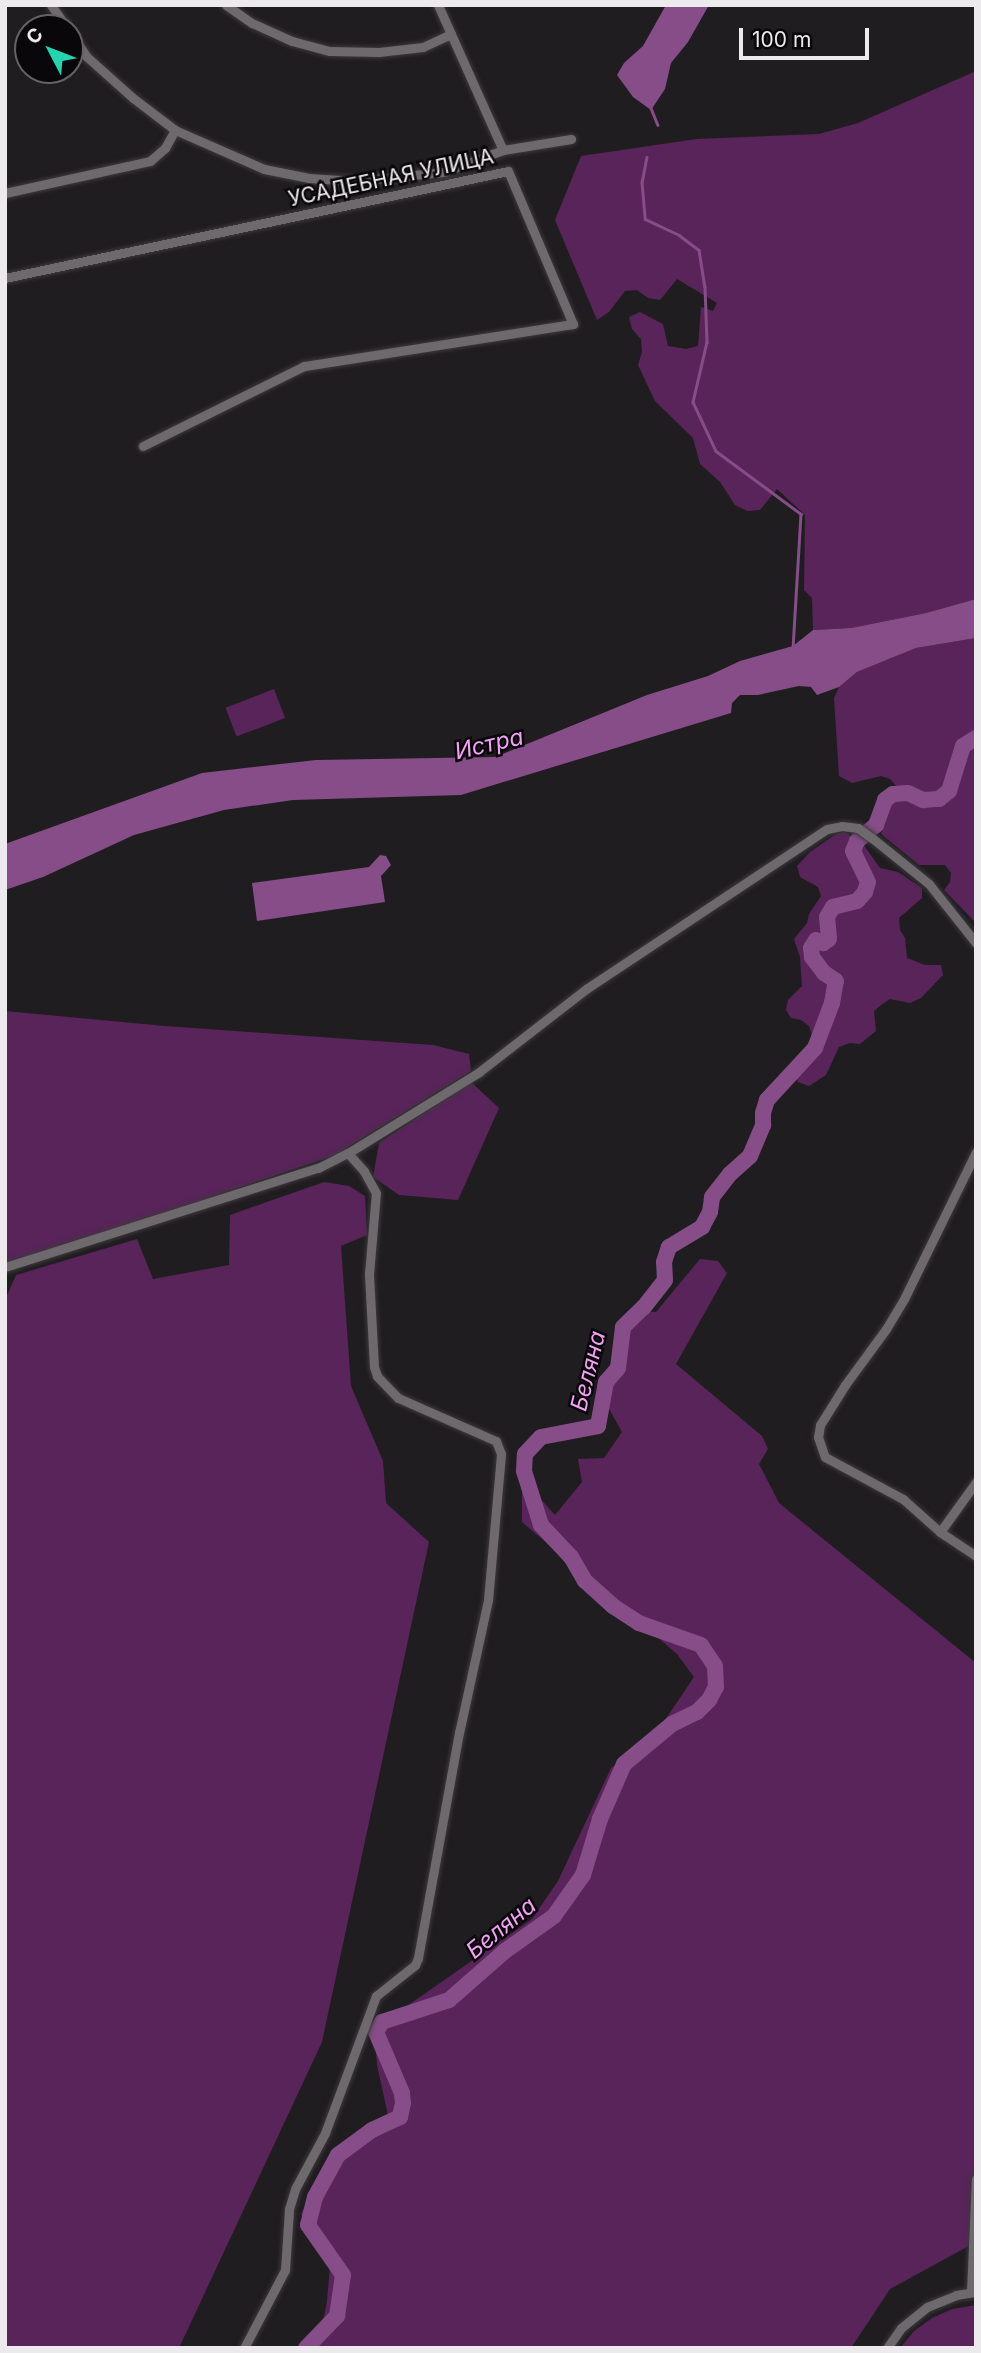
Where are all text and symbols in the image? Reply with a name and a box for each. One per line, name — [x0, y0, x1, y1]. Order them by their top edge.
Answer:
north arrow — [14, 14, 84, 84]
scale bar — [743, 14, 872, 58]
text: С — [21, 23, 48, 49]
text: 100 m — [752, 27, 811, 52]
street label: УСАДЕБНАЯ УЛИЦА — [286, 144, 496, 212]
water label: Истра — [452, 723, 526, 765]
water label: Беляна — [565, 1328, 611, 1414]
water label: Беляна — [461, 1892, 541, 1964]

